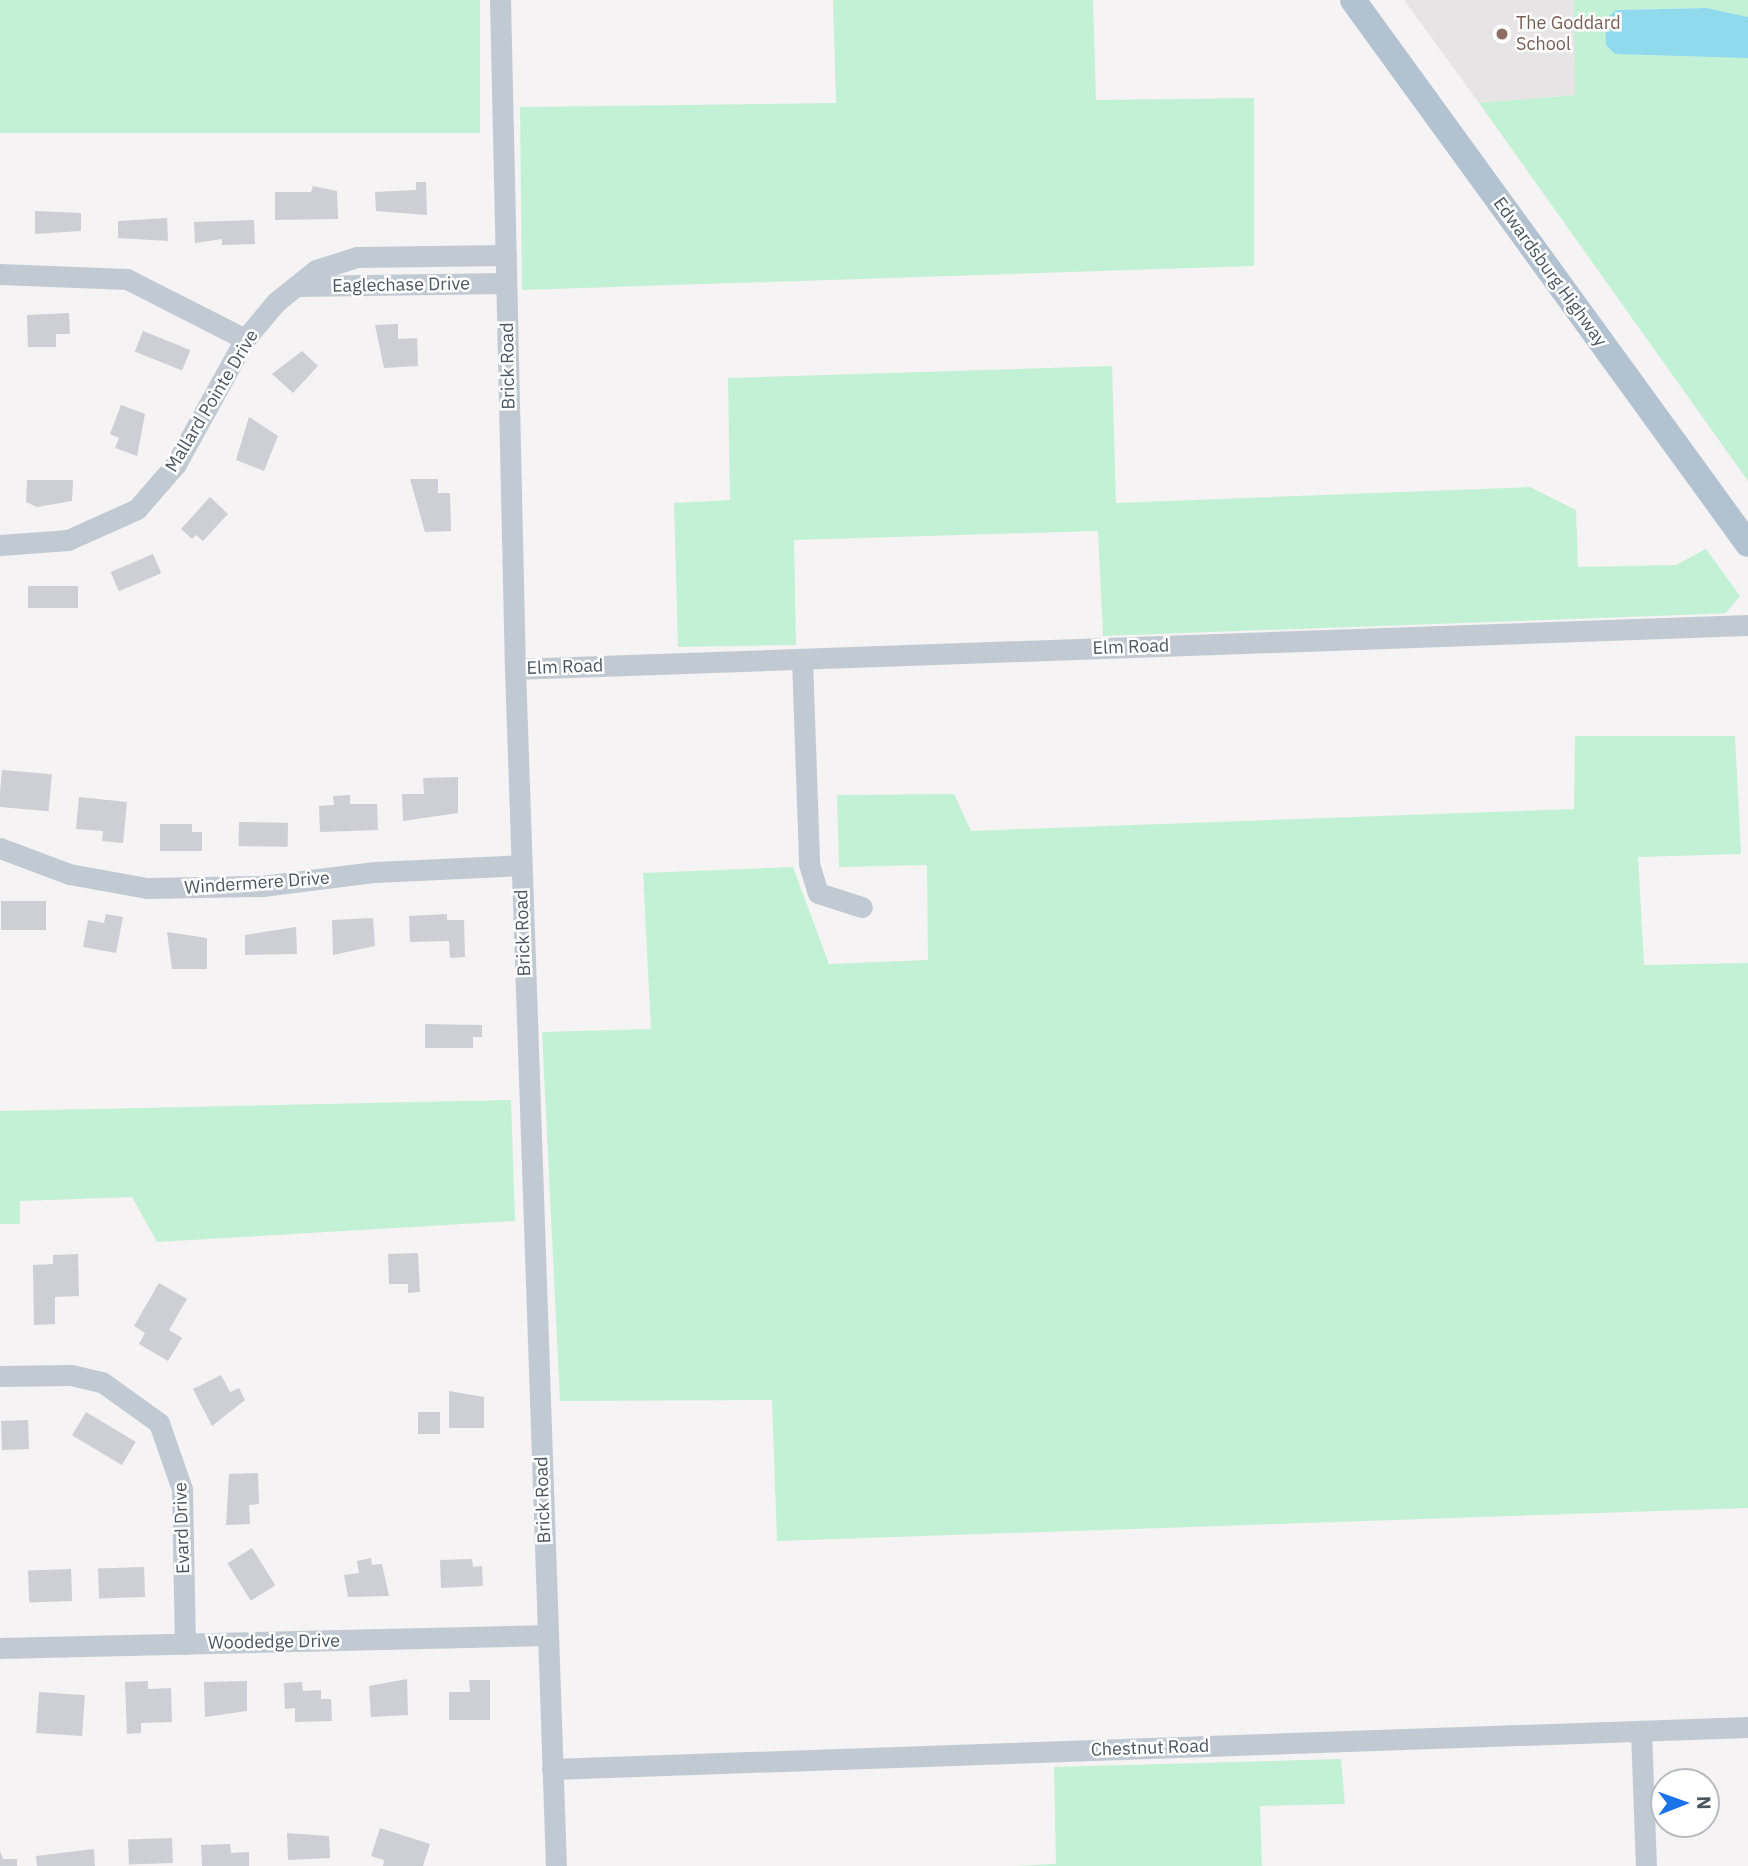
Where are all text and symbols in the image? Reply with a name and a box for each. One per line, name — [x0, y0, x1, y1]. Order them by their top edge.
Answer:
place label: The Goddard School — [1516, 13, 1621, 56]
marker: The Goddard School — [1494, 26, 1510, 42]
street label: Edwardsburg Highway — [1489, 193, 1611, 351]
street label: Eaglechase Drive — [332, 273, 470, 297]
street label: Brick Road — [496, 322, 520, 410]
street label: Mallard Pointe Drive — [161, 326, 263, 476]
street label: Elm Road — [1092, 635, 1170, 659]
street label: Elm Road — [526, 655, 604, 679]
street label: Windermere Drive — [184, 867, 330, 899]
street label: Brick Road — [511, 889, 535, 977]
street label: Brick Road — [531, 1456, 555, 1544]
street label: Evard Drive — [170, 1482, 194, 1574]
street label: Woodedge Drive — [208, 1630, 340, 1654]
street label: Chestnut Road — [1090, 1735, 1210, 1761]
north arrow — [1650, 1768, 1720, 1838]
text: N — [1692, 1796, 1716, 1810]

